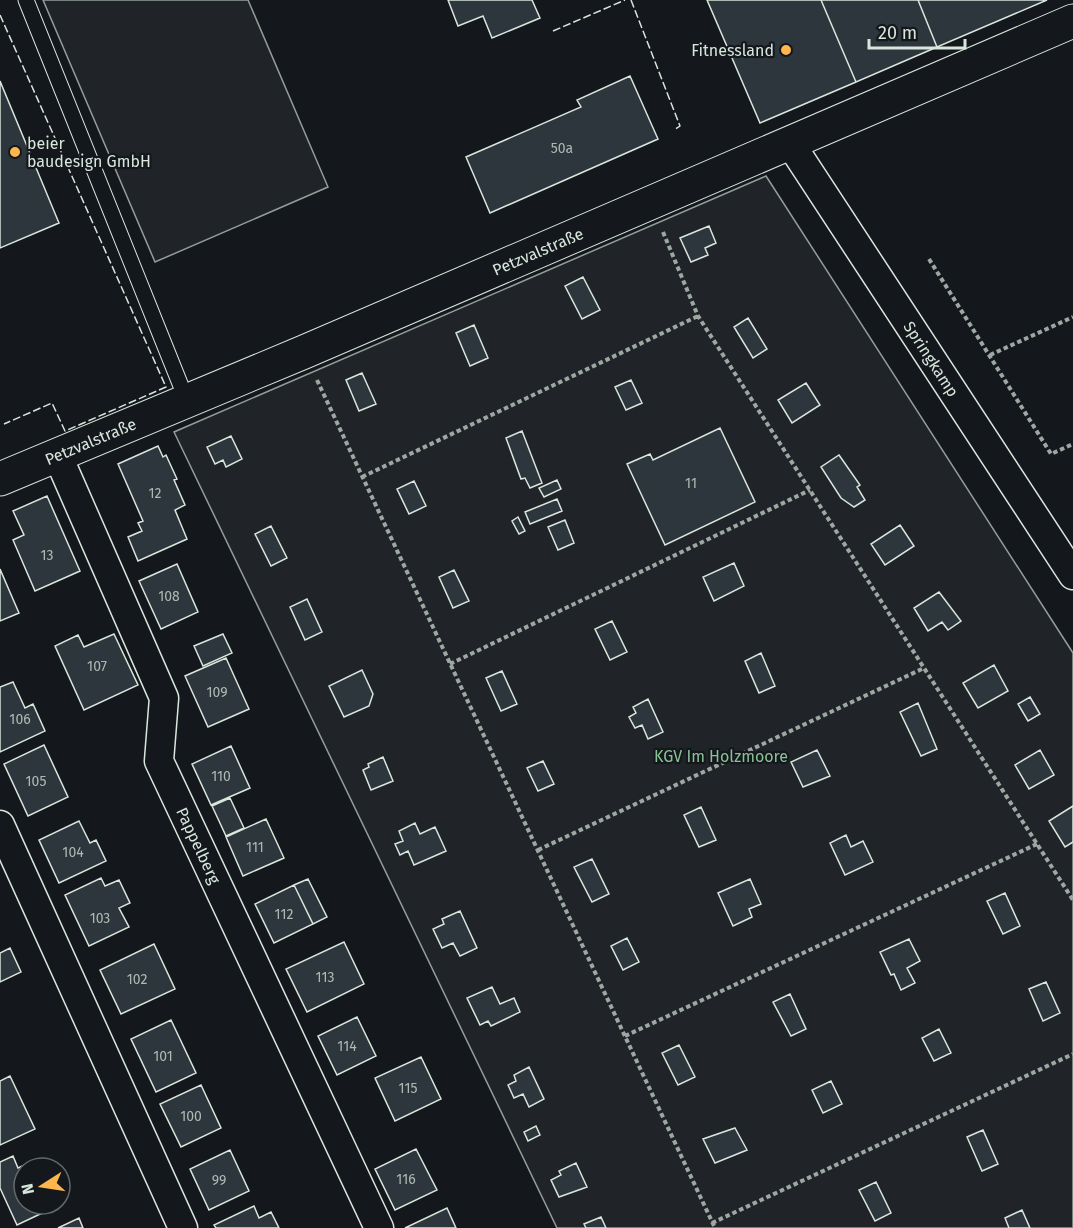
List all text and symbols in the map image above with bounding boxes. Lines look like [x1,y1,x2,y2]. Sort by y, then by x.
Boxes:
scale bar [869,12,965,50]
text: 20 m [878,22,917,44]
place label: Fitnessland [691,41,774,60]
marker: Fitnessland [779,43,793,57]
place label: beier baudesign GmbH [27,134,151,171]
house number: 50a [551,140,573,157]
marker: beier baudesign GmbH [8,145,22,159]
street label: Petzvalstraße [489,223,586,279]
street label: Springkamp [900,317,963,400]
street label: Petzvalstraße [42,414,139,469]
house number: 11 [685,475,697,492]
house number: 12 [149,485,162,502]
house number: 13 [40,547,54,564]
house number: 108 [158,588,180,605]
house number: 107 [87,658,107,675]
house number: 109 [206,684,228,701]
house number: 106 [9,711,31,728]
park label: KGV Im Holzmoore [654,747,788,766]
house number: 110 [211,768,231,785]
house number: 105 [26,773,46,790]
street label: Pappelberg [173,804,225,887]
house number: 111 [246,839,264,856]
house number: 104 [62,844,84,861]
house number: 112 [275,906,293,923]
house number: 103 [90,910,110,927]
house number: 113 [316,969,334,986]
house number: 102 [127,971,147,988]
house number: 114 [337,1038,357,1055]
house number: 101 [153,1048,173,1065]
house number: 115 [399,1080,417,1097]
house number: 100 [180,1108,202,1125]
north arrow [12,1156,72,1216]
house number: 116 [396,1171,416,1188]
house number: 99 [212,1172,226,1189]
text: N [17,1182,38,1196]

